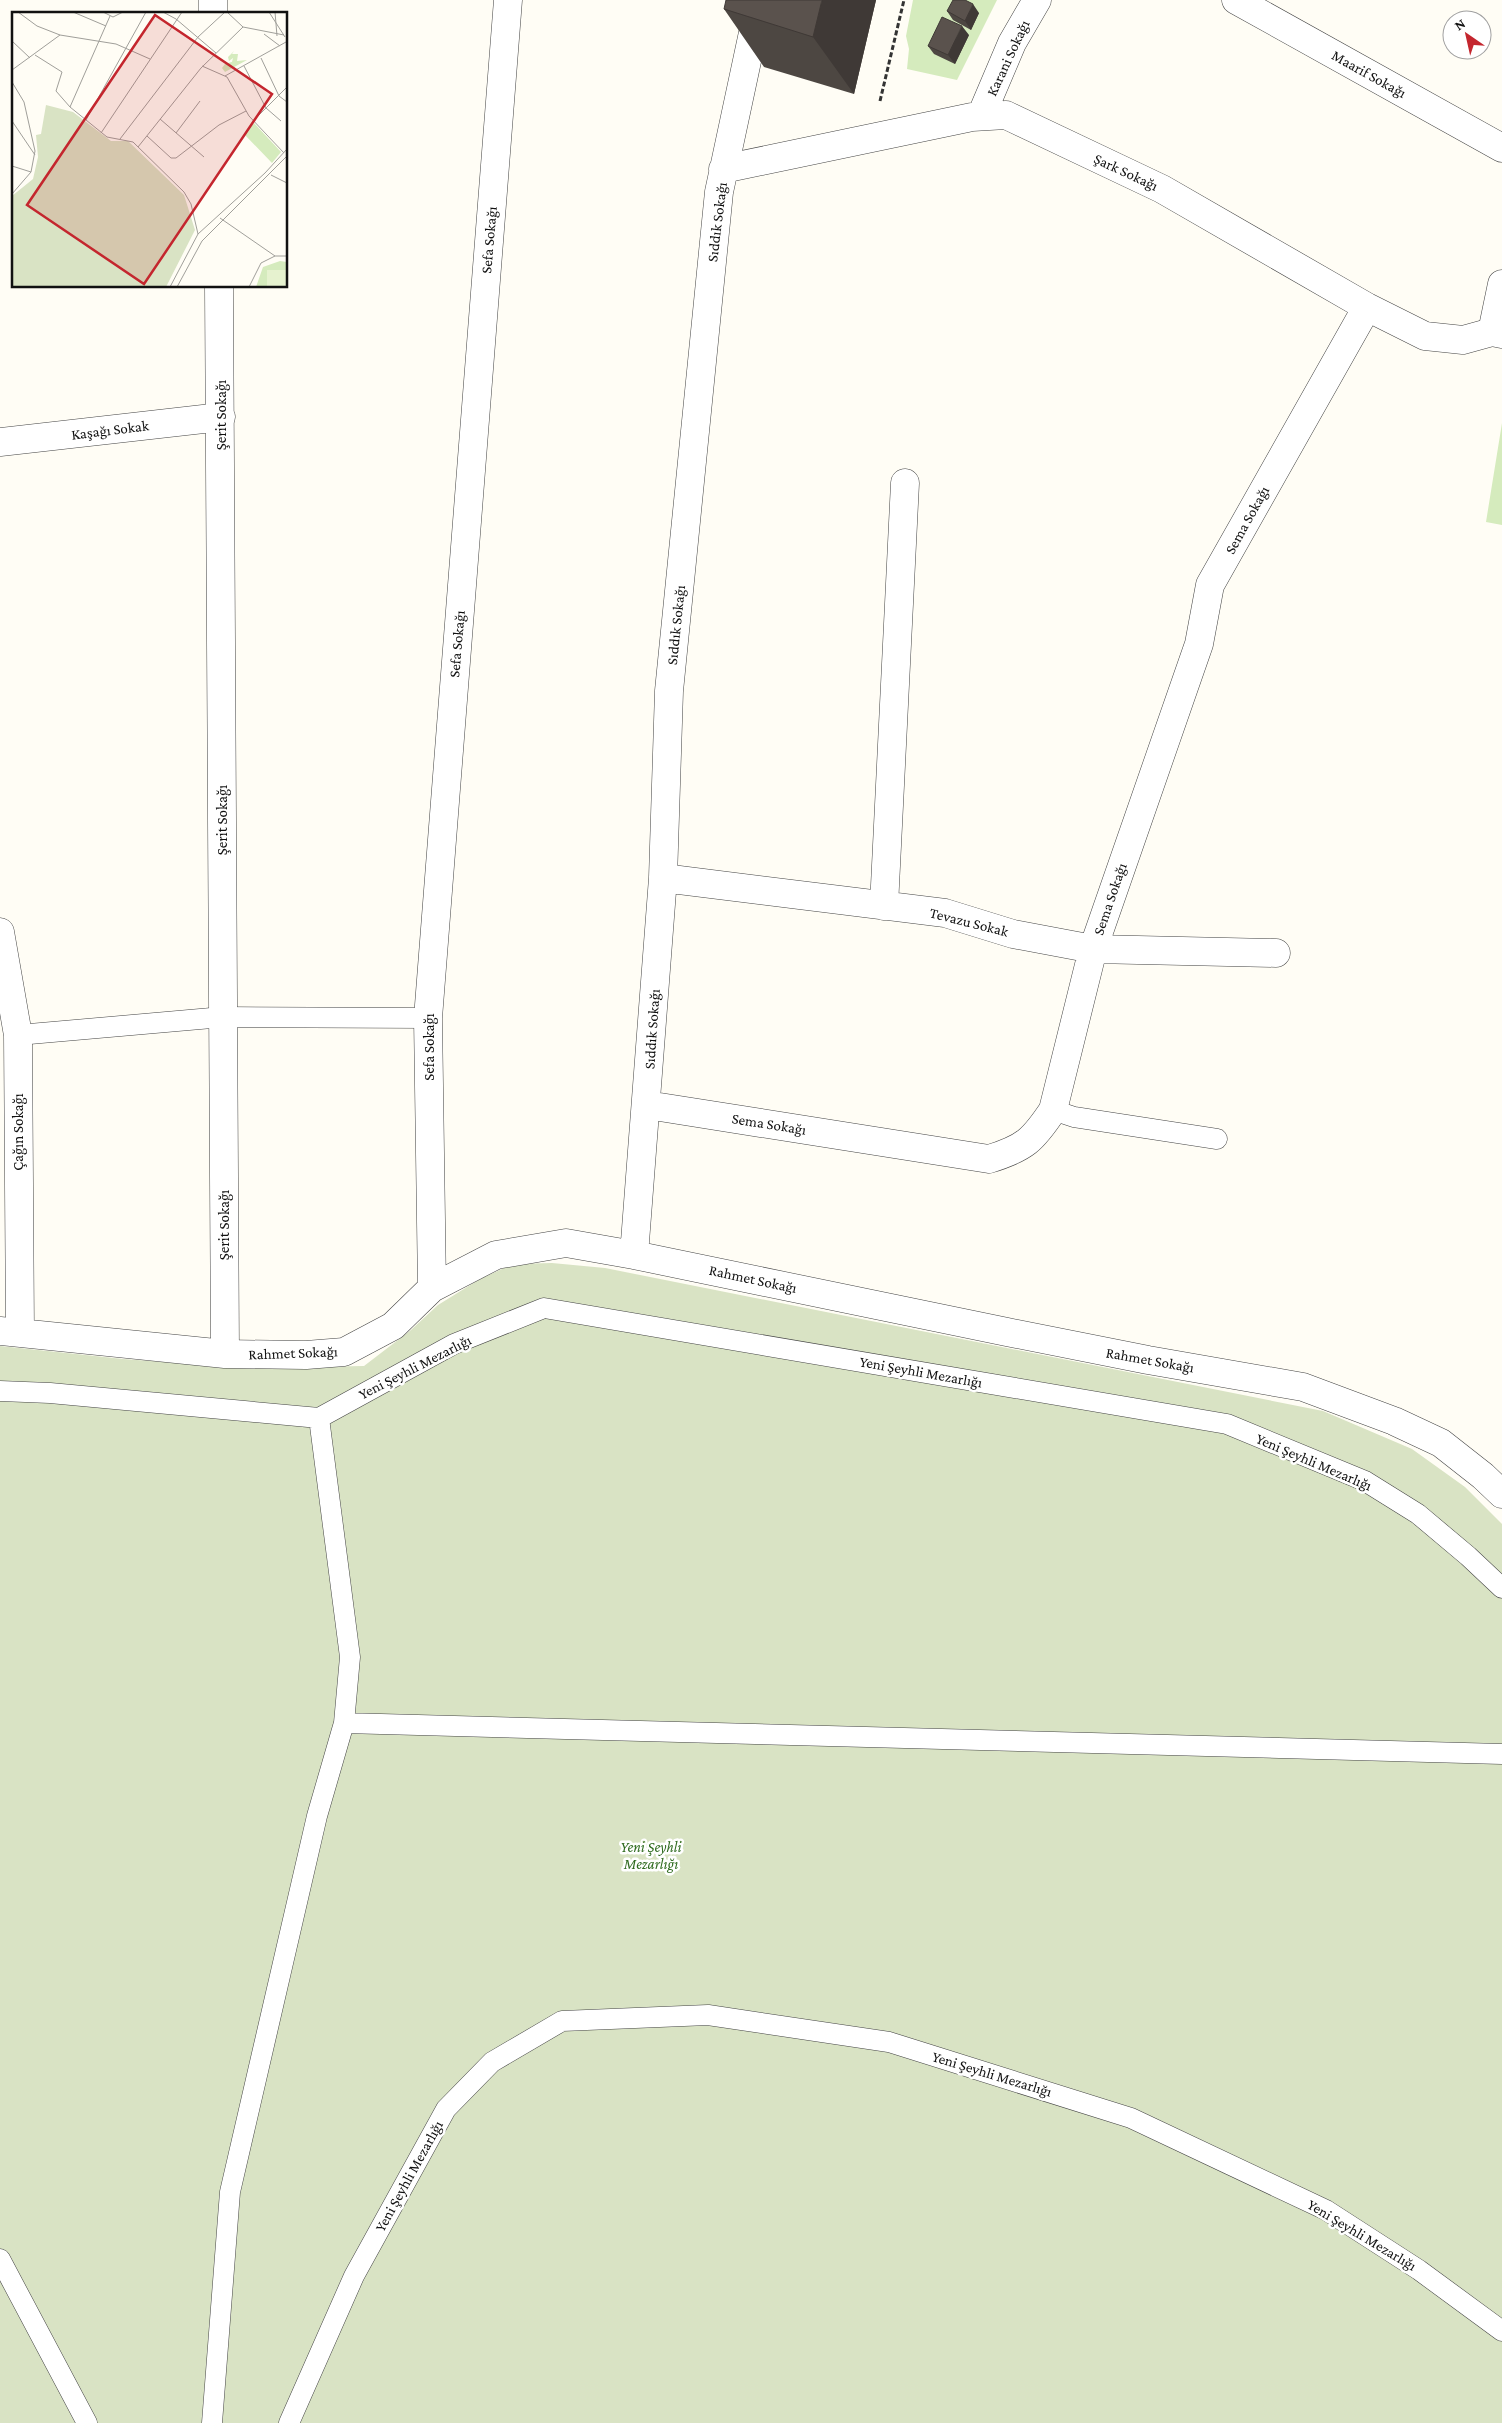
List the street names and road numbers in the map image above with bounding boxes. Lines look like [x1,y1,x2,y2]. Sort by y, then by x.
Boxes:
street label: Karani Sokağı [983,17,1033,99]
street label: Maarif Sokağı [1329,47,1409,102]
street label: Şark Sokağı [1091,150,1161,195]
street label: Sıddık Sokağı [704,181,731,263]
street label: Sefa Sokağı [478,206,501,274]
street label: Şerit Sokağı [213,380,230,450]
street label: Kaşağı Sokak [70,417,151,444]
street label: Sema Sokağı [1222,483,1273,557]
street label: Sıddık Sokağı [664,584,689,666]
street label: Sefa Sokağı [446,610,469,678]
street label: Şerit Sokağı [214,785,231,855]
street label: Sema Sokağı [1090,861,1131,937]
street label: Tevazu Sokak [928,904,1011,940]
street label: Sıddık Sokağı [641,988,664,1070]
street label: Sefa Sokağı [421,1013,438,1081]
street label: Çağın Sokağı [10,1093,27,1171]
street label: Sema Sokağı [731,1110,807,1139]
street label: Şerit Sokağı [216,1190,233,1260]
street label: Rahmet Sokağı [707,1262,798,1297]
street label: Yeni Şeyhli Mezarlığı [356,1332,474,1403]
street label: Rahmet Sokağı [248,1343,338,1364]
street label: Rahmet Sokağı [1104,1344,1195,1377]
street label: Yeni Şeyhli Mezarlığı [858,1353,984,1392]
street label: Yeni Şeyhli Mezarlığı [1253,1430,1374,1495]
street label: Yeni Şeyhli Mezarlığı [930,2048,1054,2101]
street label: Yeni Şeyhli Mezarlığı [372,2118,447,2235]
street label: Yeni Şeyhli Mezarlığı [1304,2196,1419,2275]

